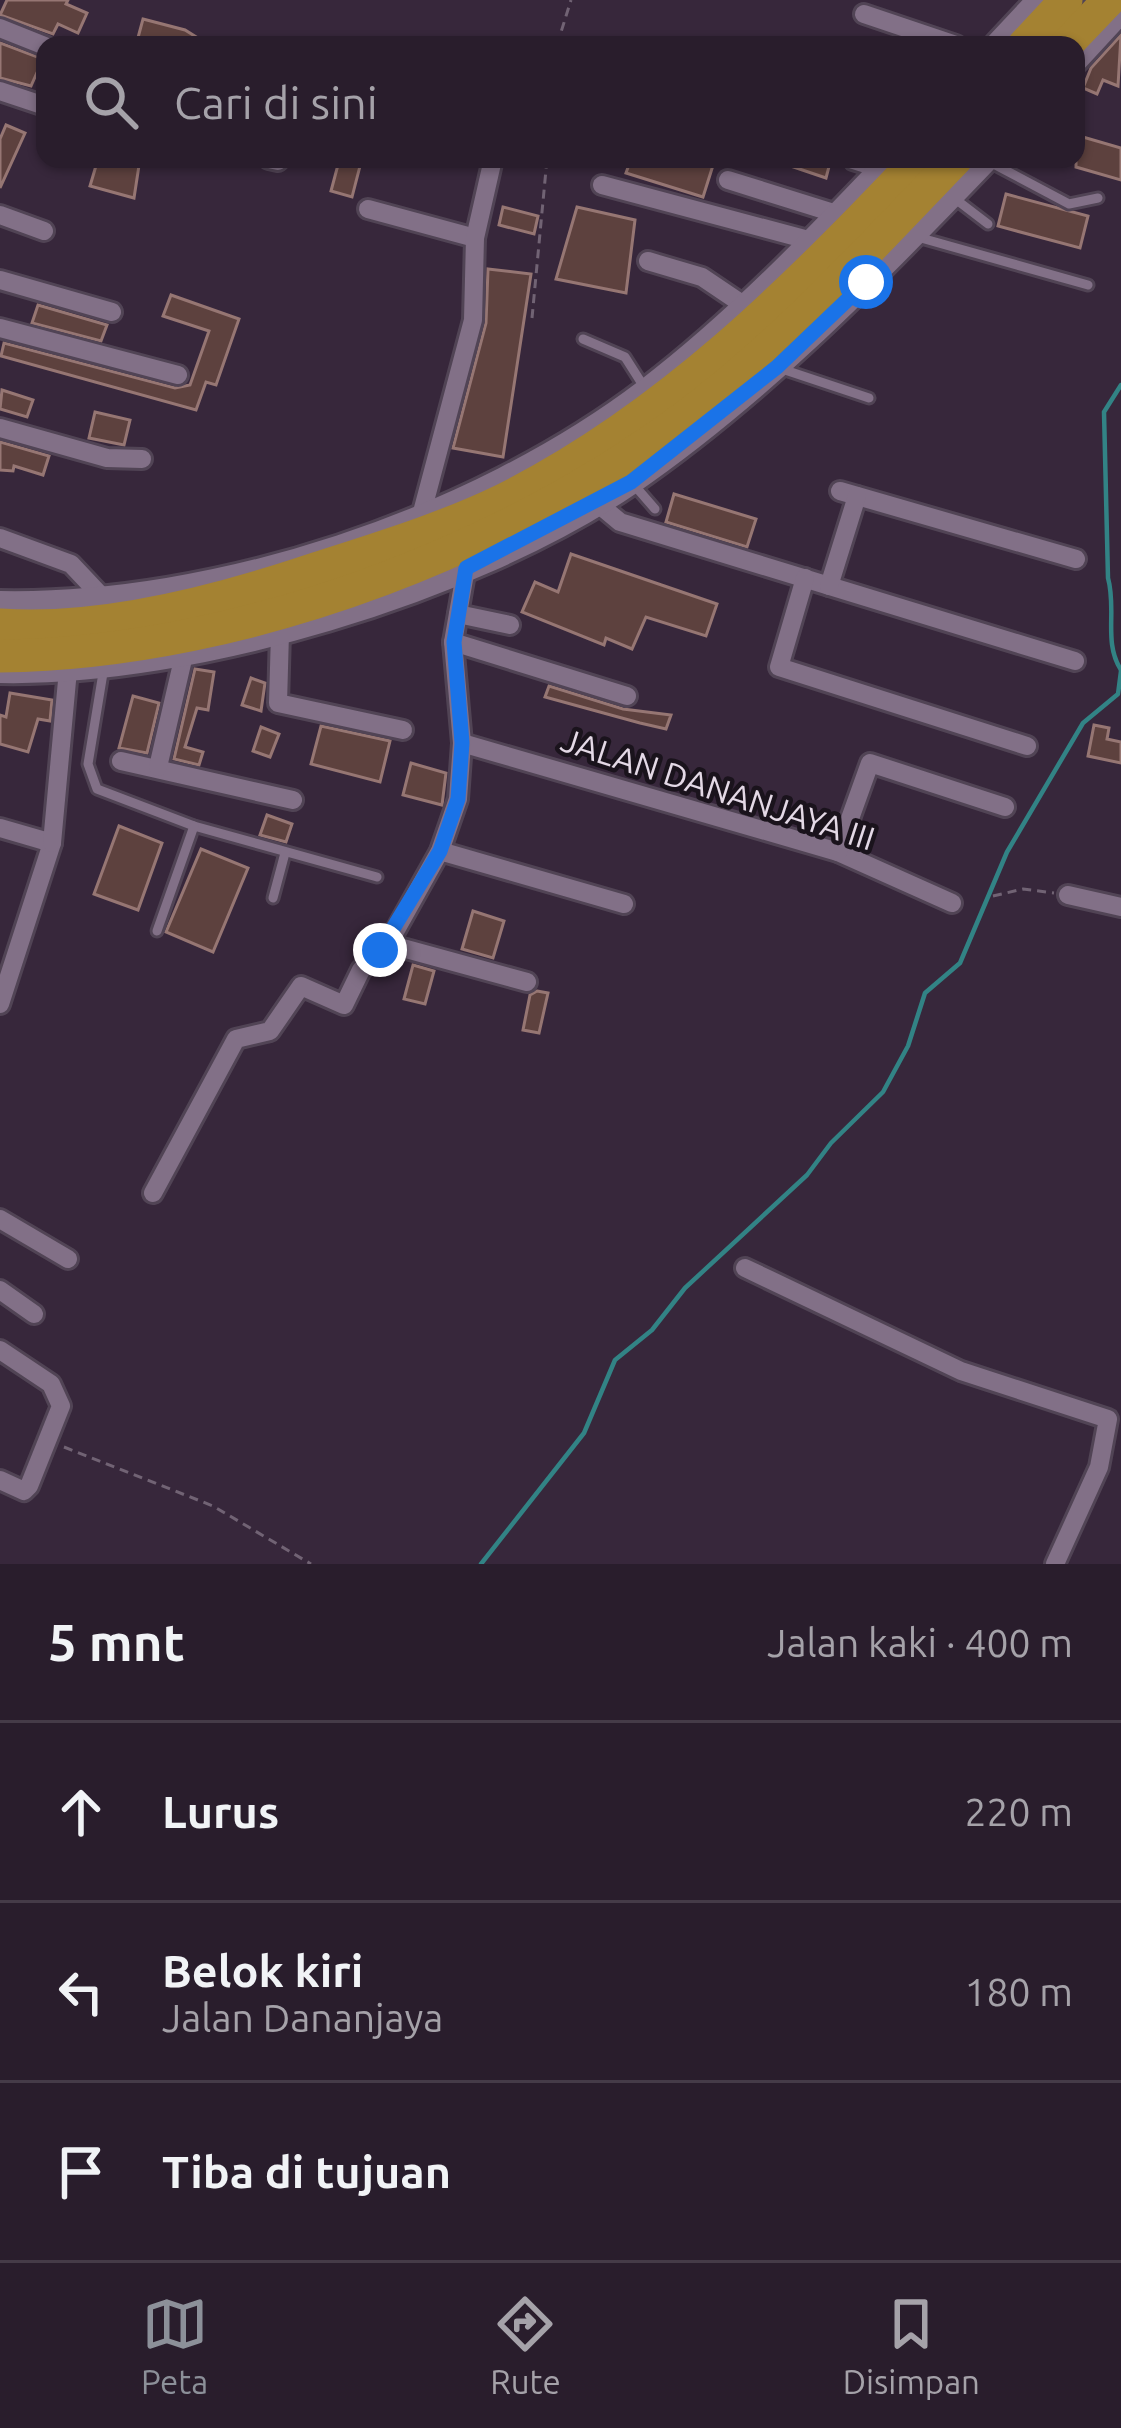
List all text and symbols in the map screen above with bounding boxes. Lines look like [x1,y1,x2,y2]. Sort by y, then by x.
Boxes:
search box [36,36,1085,168]
icon: search [78,69,144,135]
text: Cari di sini [174,77,378,128]
route start [839,255,893,309]
street label: JALAN DANANJAYA III [557,720,880,857]
route end [353,923,407,977]
text: 5 mnt [48,1613,185,1671]
text: Jalan kaki · 400 m [767,1621,1073,1664]
icon: ahead [48,1779,114,1845]
text: Lurus [162,1786,279,1837]
text: 220 m [964,1790,1073,1833]
text: Belok kiri [162,1945,363,1996]
icon: left [48,1959,114,2025]
text: 180 m [964,1970,1073,2013]
text: Jalan Dananjaya [162,1996,443,2039]
icon: arrive [48,2139,114,2205]
text: Tiba di tujuan [162,2146,451,2197]
tab: Peta [141,2291,208,2400]
tab: Rute [490,2291,561,2400]
tab: Disimpan [843,2291,980,2400]

